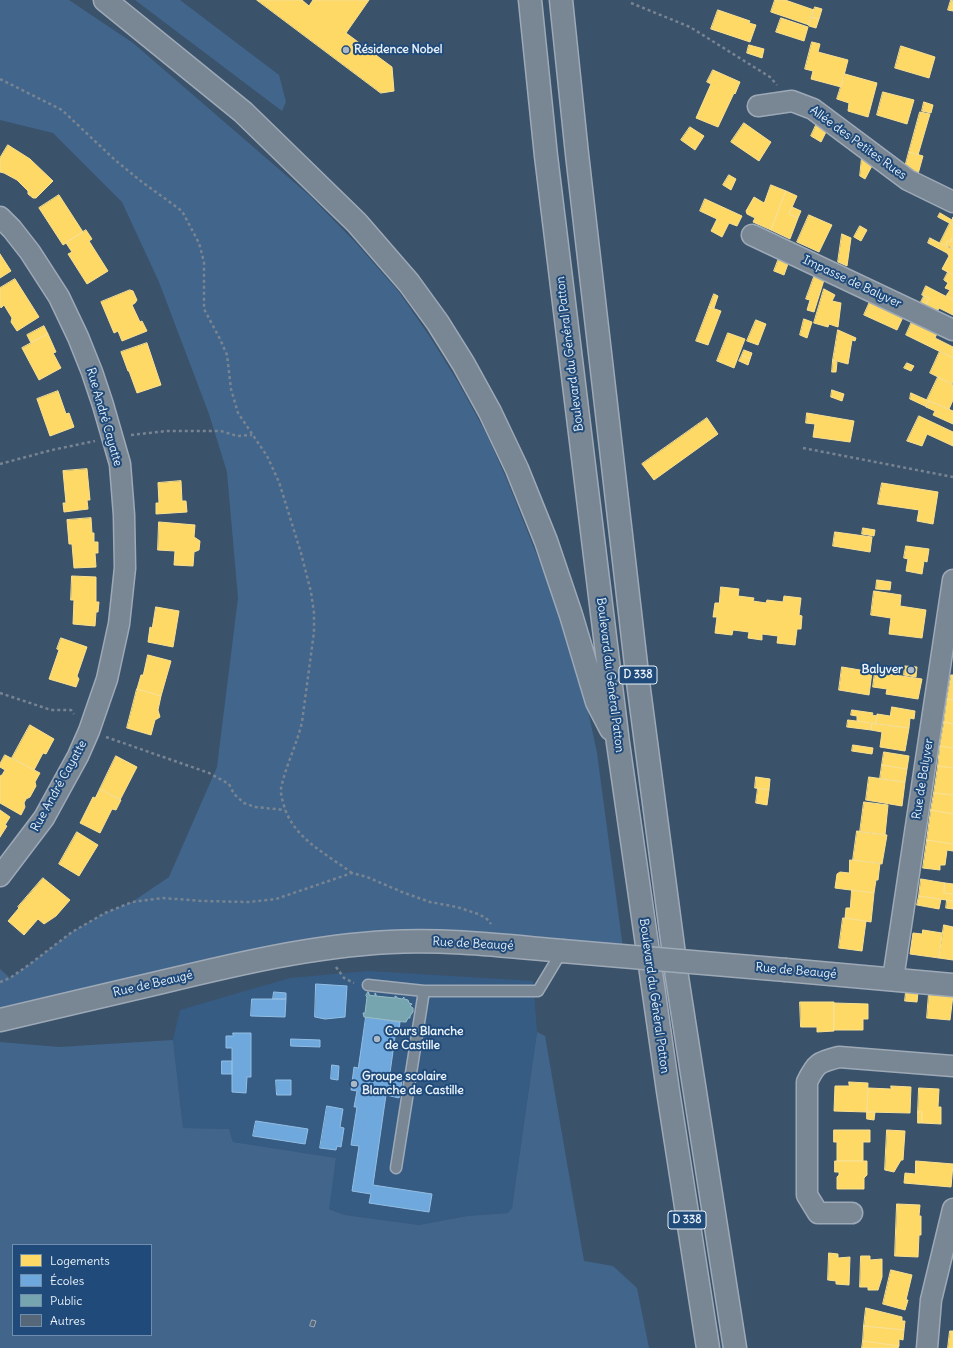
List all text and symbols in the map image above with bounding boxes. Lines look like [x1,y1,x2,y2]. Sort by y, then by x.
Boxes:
place label: Résidence Nobel [354,43,442,57]
marker: Résidence Nobel [341,45,351,55]
street label: Allée des Petites Rues [807,103,909,183]
street label: Impasse de Balyver [800,253,904,311]
street label: Boulevard du Général Patton [553,276,587,432]
street label: Rue André Cayatte [83,366,125,468]
street label: Boulevard du Général Patton [593,597,627,753]
place label: Balyver [862,663,903,677]
marker: Balyver [906,665,916,675]
road number: D 338 [619,666,657,684]
street label: Rue André Cayatte [28,738,90,834]
street label: Rue de Balyver [910,738,936,820]
street label: Boulevard du Général Patton [636,918,672,1074]
street label: Rue de Beaugé [432,935,514,953]
street label: Rue de Beaugé [755,960,837,982]
street label: Rue de Beaugé [112,968,194,1000]
place label: Cours Blanche de Castille [385,1025,464,1053]
marker: Cours Blanche de Castille [372,1034,382,1044]
place label: Groupe scolaire Blanche de Castille [362,1070,464,1098]
marker: Groupe scolaire Blanche de Castille [349,1079,359,1089]
road number: D 338 [668,1211,706,1229]
legend [12,1244,152,1336]
text: Logements [50,1253,110,1268]
text: Écoles [50,1273,84,1288]
text: Public [50,1293,82,1308]
text: Autres [50,1313,85,1328]

